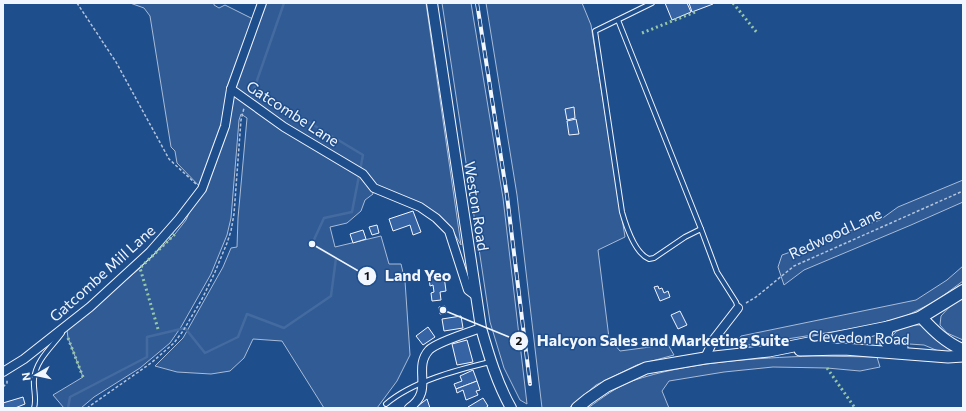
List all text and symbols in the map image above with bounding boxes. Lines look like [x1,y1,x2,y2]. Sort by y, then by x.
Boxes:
street label: Gatcombe Lane [243,76,343,150]
street label: Weston Road [461,160,493,252]
street label: Redwood Lane [786,204,884,262]
street label: Gatcombe Mill Lane [46,221,158,325]
callout: Land Yeo [357,262,459,290]
text: Land Yeo [385,265,452,284]
text: 1 [364,268,370,282]
street label: Clevedon Road [808,326,910,348]
callout: Halcyon Sales and Marketing Suite [509,327,797,355]
text: Halcyon Sales and Marketing Suite [537,330,789,349]
text: 2 [516,333,523,347]
north arrow [16,355,56,395]
text: N [19,372,33,382]

